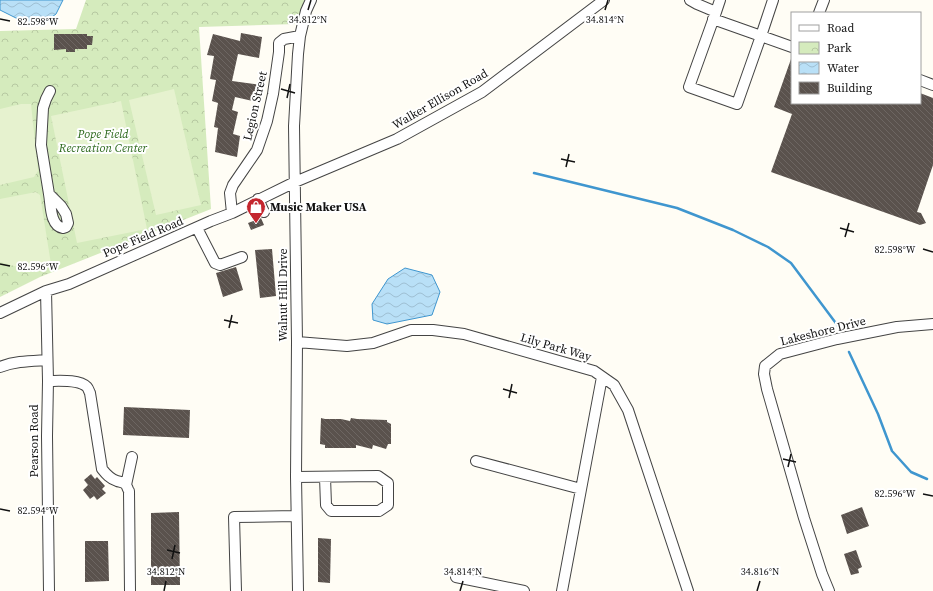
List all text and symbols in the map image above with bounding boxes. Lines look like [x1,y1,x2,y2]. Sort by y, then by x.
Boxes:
legend [791,12,921,104]
text: 34.812°N [289,13,327,26]
text: 34.814°N [586,13,624,26]
text: 82.598°W [18,15,59,28]
text: Road [827,20,854,36]
text: Park [827,40,852,56]
text: Water [827,60,859,76]
street label: Walker Ellison Road [389,65,491,133]
street label: Legion Street [239,70,271,142]
text: Building [827,80,872,96]
park label: Pope Field Recreation Center [58,126,148,156]
shop icon: Music Maker USA [245,196,267,224]
place label: Music Maker USA [270,199,367,215]
street label: Pope Field Road [100,213,186,261]
text: 82.598°W [875,243,916,256]
street label: Walnut Hill Drive [275,248,291,342]
text: 82.596°W [18,260,59,273]
street label: Lakeshore Drive [779,313,867,349]
street label: Lily Park Way [519,329,594,365]
street label: Pearson Road [26,404,42,477]
text: 82.596°W [875,487,916,500]
text: 82.594°W [18,504,59,517]
text: 34.812°N [147,565,185,578]
text: 34.814°N [444,565,482,578]
text: 34.816°N [741,565,779,578]

